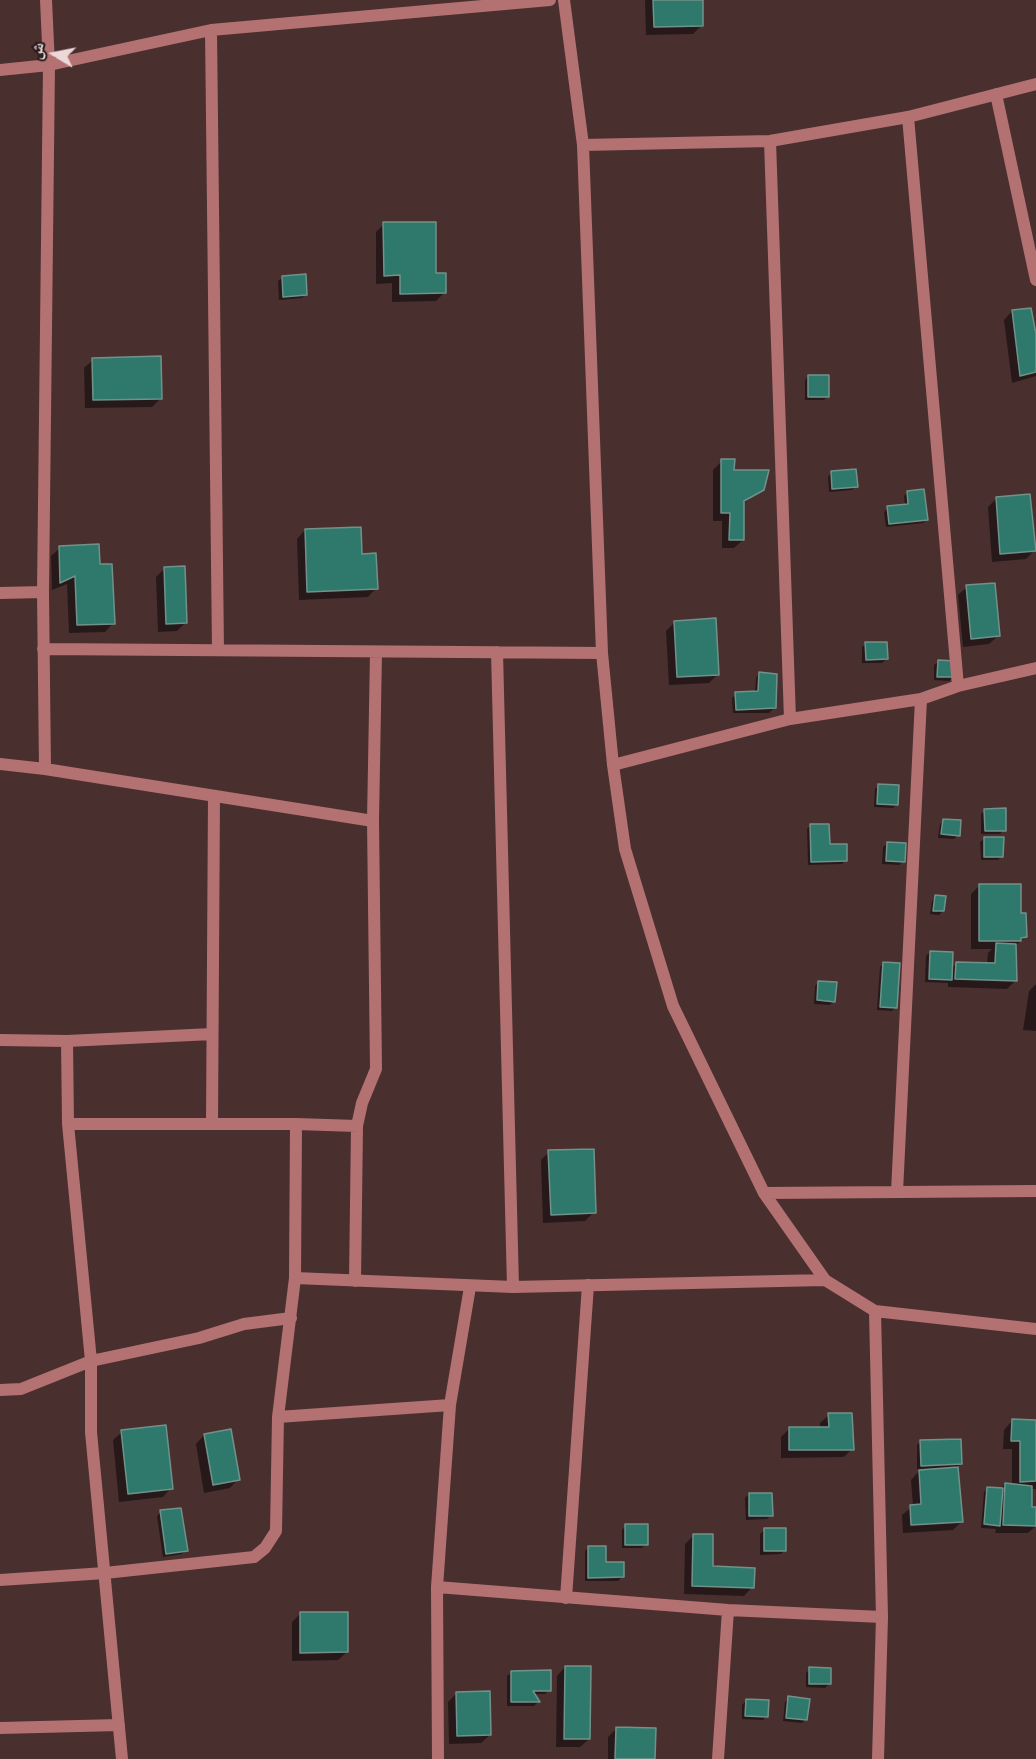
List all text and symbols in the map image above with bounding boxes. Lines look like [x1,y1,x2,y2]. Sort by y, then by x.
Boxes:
north arrow [24,24,84,84]
text: ش [24,41,49,61]

